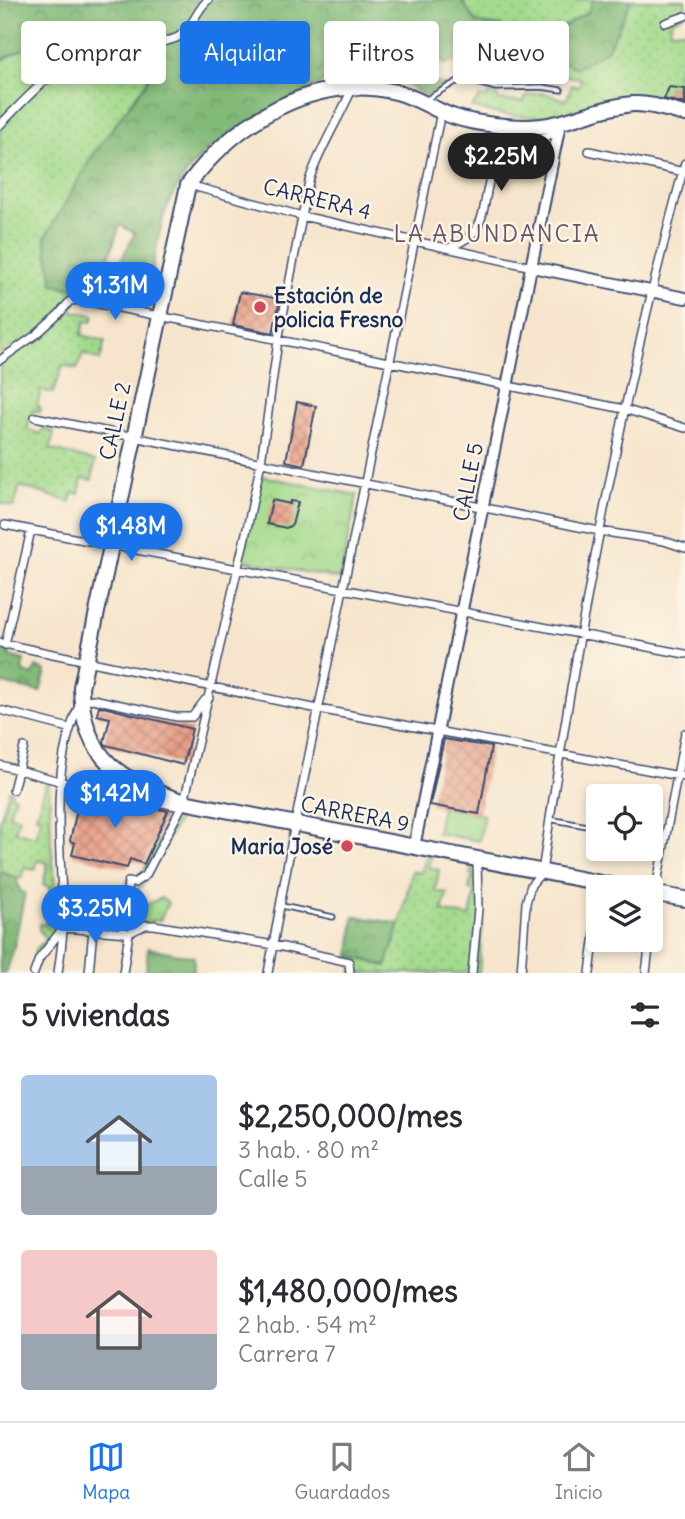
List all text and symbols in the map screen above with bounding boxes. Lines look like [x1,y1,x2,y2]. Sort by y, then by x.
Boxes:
chip: Comprar [21,21,166,84]
chip: Alquilar [180,21,310,84]
chip: Filtros [324,21,439,84]
chip: Nuevo [453,21,569,84]
pin: $2.25M [444,134,558,193]
text: $2.25M [464,141,538,170]
street label: CARRERA 4 [260,173,374,225]
district label: LA ABUNDANCIA [393,219,601,248]
pin: $1.31M [58,262,172,322]
text: $1.31M [82,270,148,299]
place label: Estación de policia Fresno [274,282,404,333]
marker: Estación de policia Fresno [252,299,268,315]
street label: CALLE 2 [94,380,136,462]
street label: CALLE 5 [447,440,489,524]
pin: $1.48M [74,504,188,563]
text: $1.48M [95,511,167,540]
pin: $1.42M [58,770,172,830]
text: $1.42M [80,778,150,807]
map controls [586,784,663,952]
button: locate [586,784,663,861]
street label: CARRERA 9 [298,790,412,838]
place label: Maria José [231,833,333,860]
marker: Maria José [339,838,355,854]
button: layers [586,875,663,952]
pin: $3.25M [38,886,152,945]
text: $3.25M [57,893,133,922]
text: 5 viviendas [21,996,170,1034]
icon: filters [626,996,664,1034]
text: $2,250,000/mes [238,1097,463,1135]
icon: home [77,1103,161,1187]
text: 3 hab. · 80 m² [238,1135,379,1164]
text: Calle 5 [238,1164,307,1193]
text: $1,480,000/mes [238,1272,458,1310]
icon: home [77,1278,161,1362]
text: 2 hab. · 54 m² [238,1310,377,1339]
text: Carrera 7 [238,1339,336,1368]
tab: Mapa [82,1438,130,1504]
tab: Guardados [295,1438,390,1504]
tab: Inicio [555,1438,603,1504]

